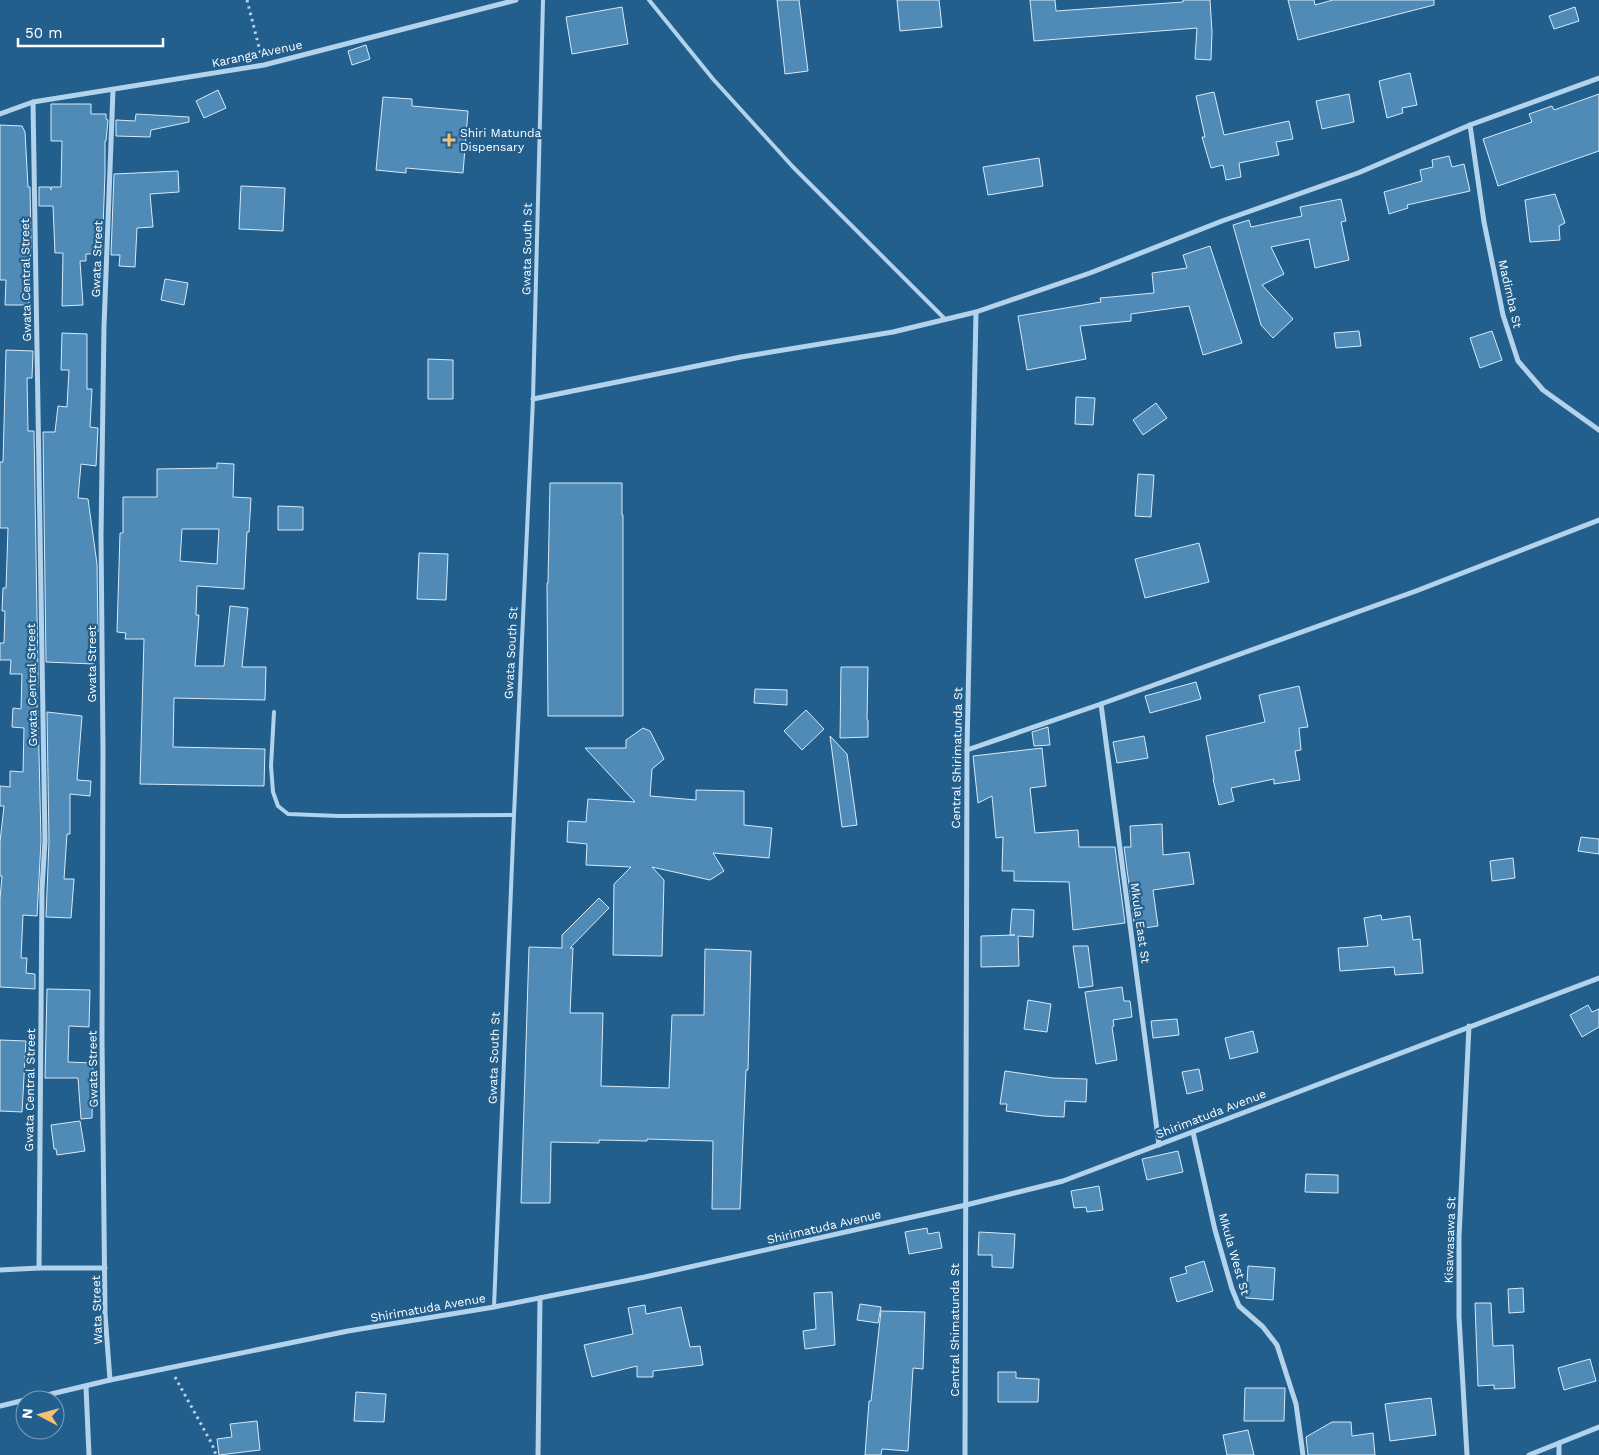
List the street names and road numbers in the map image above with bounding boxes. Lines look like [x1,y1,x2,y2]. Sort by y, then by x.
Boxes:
street label: Karanga Avenue [210,38,304,70]
street label: Gwata South St [519,203,535,295]
street label: Gwata Central Street [18,218,34,342]
street label: Gwata Street [89,220,105,298]
street label: Madimba St [1495,258,1525,330]
street label: Gwata South St [502,607,520,699]
street label: Gwata Central Street [24,623,40,747]
street label: Gwata Street [85,626,99,702]
street label: Central Shirimatunda St [949,687,965,829]
street label: Mkula East St [1127,882,1153,964]
street label: Gwata South St [485,1012,503,1104]
street label: Gwata Central Street [22,1028,38,1152]
street label: Gwata Street [85,1030,101,1108]
street label: Shirimatuda Avenue [1154,1086,1268,1141]
street label: Kisawasawa St [1441,1196,1459,1284]
street label: Shirimatuda Avenue [765,1207,883,1247]
street label: Mkula West St [1216,1211,1252,1297]
street label: Central Shimatunda St [948,1263,962,1397]
street label: Wata Street [89,1275,105,1345]
street label: Shirimatuda Avenue [369,1291,487,1325]

